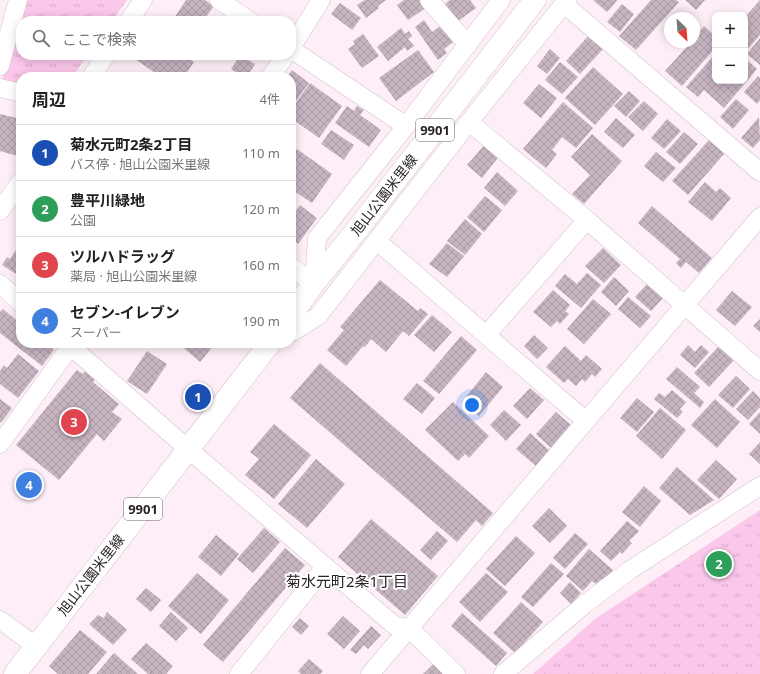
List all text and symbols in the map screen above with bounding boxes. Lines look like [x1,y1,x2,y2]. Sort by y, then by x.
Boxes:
north arrow [664,12,700,48]
map controls [712,12,748,84]
button: + [712,12,748,48]
search box [16,16,296,60]
icon: search [30,27,52,49]
text: ここで検索 [62,29,137,49]
button: − [712,48,748,84]
text: 周辺 [32,88,66,111]
text: 4件 [260,90,280,108]
road number: 9901 [416,119,454,141]
text: 菊水元町2条2丁目 [70,134,192,154]
text: 1 [41,144,49,162]
text: 110 m [242,144,280,162]
street label: 旭山公園米里線 [346,150,421,239]
text: バス停 · 旭山公園米里線 [70,155,210,173]
text: 豊平川緑地 [70,190,145,210]
text: 2 [41,200,49,218]
text: 120 m [242,200,280,218]
text: 公園 [70,211,96,229]
text: ツルハドラッグ [70,246,175,266]
text: 3 [41,256,49,274]
text: 160 m [242,256,280,274]
text: 薬局 · 旭山公園米里線 [70,267,197,285]
text: セブン-イレブン [70,302,180,322]
text: 4 [41,312,49,330]
text: 190 m [242,312,280,330]
text: スーパー [70,323,122,341]
pin: 1 [185,382,211,412]
your location [462,395,482,415]
pin: 3 [61,407,87,437]
pin: 4 [16,470,42,500]
road number: 9901 [124,498,162,520]
street label: 旭山公園米里線 [53,530,128,619]
pin: 2 [706,549,732,579]
district label: 菊水元町2条1丁目 [286,571,408,591]

